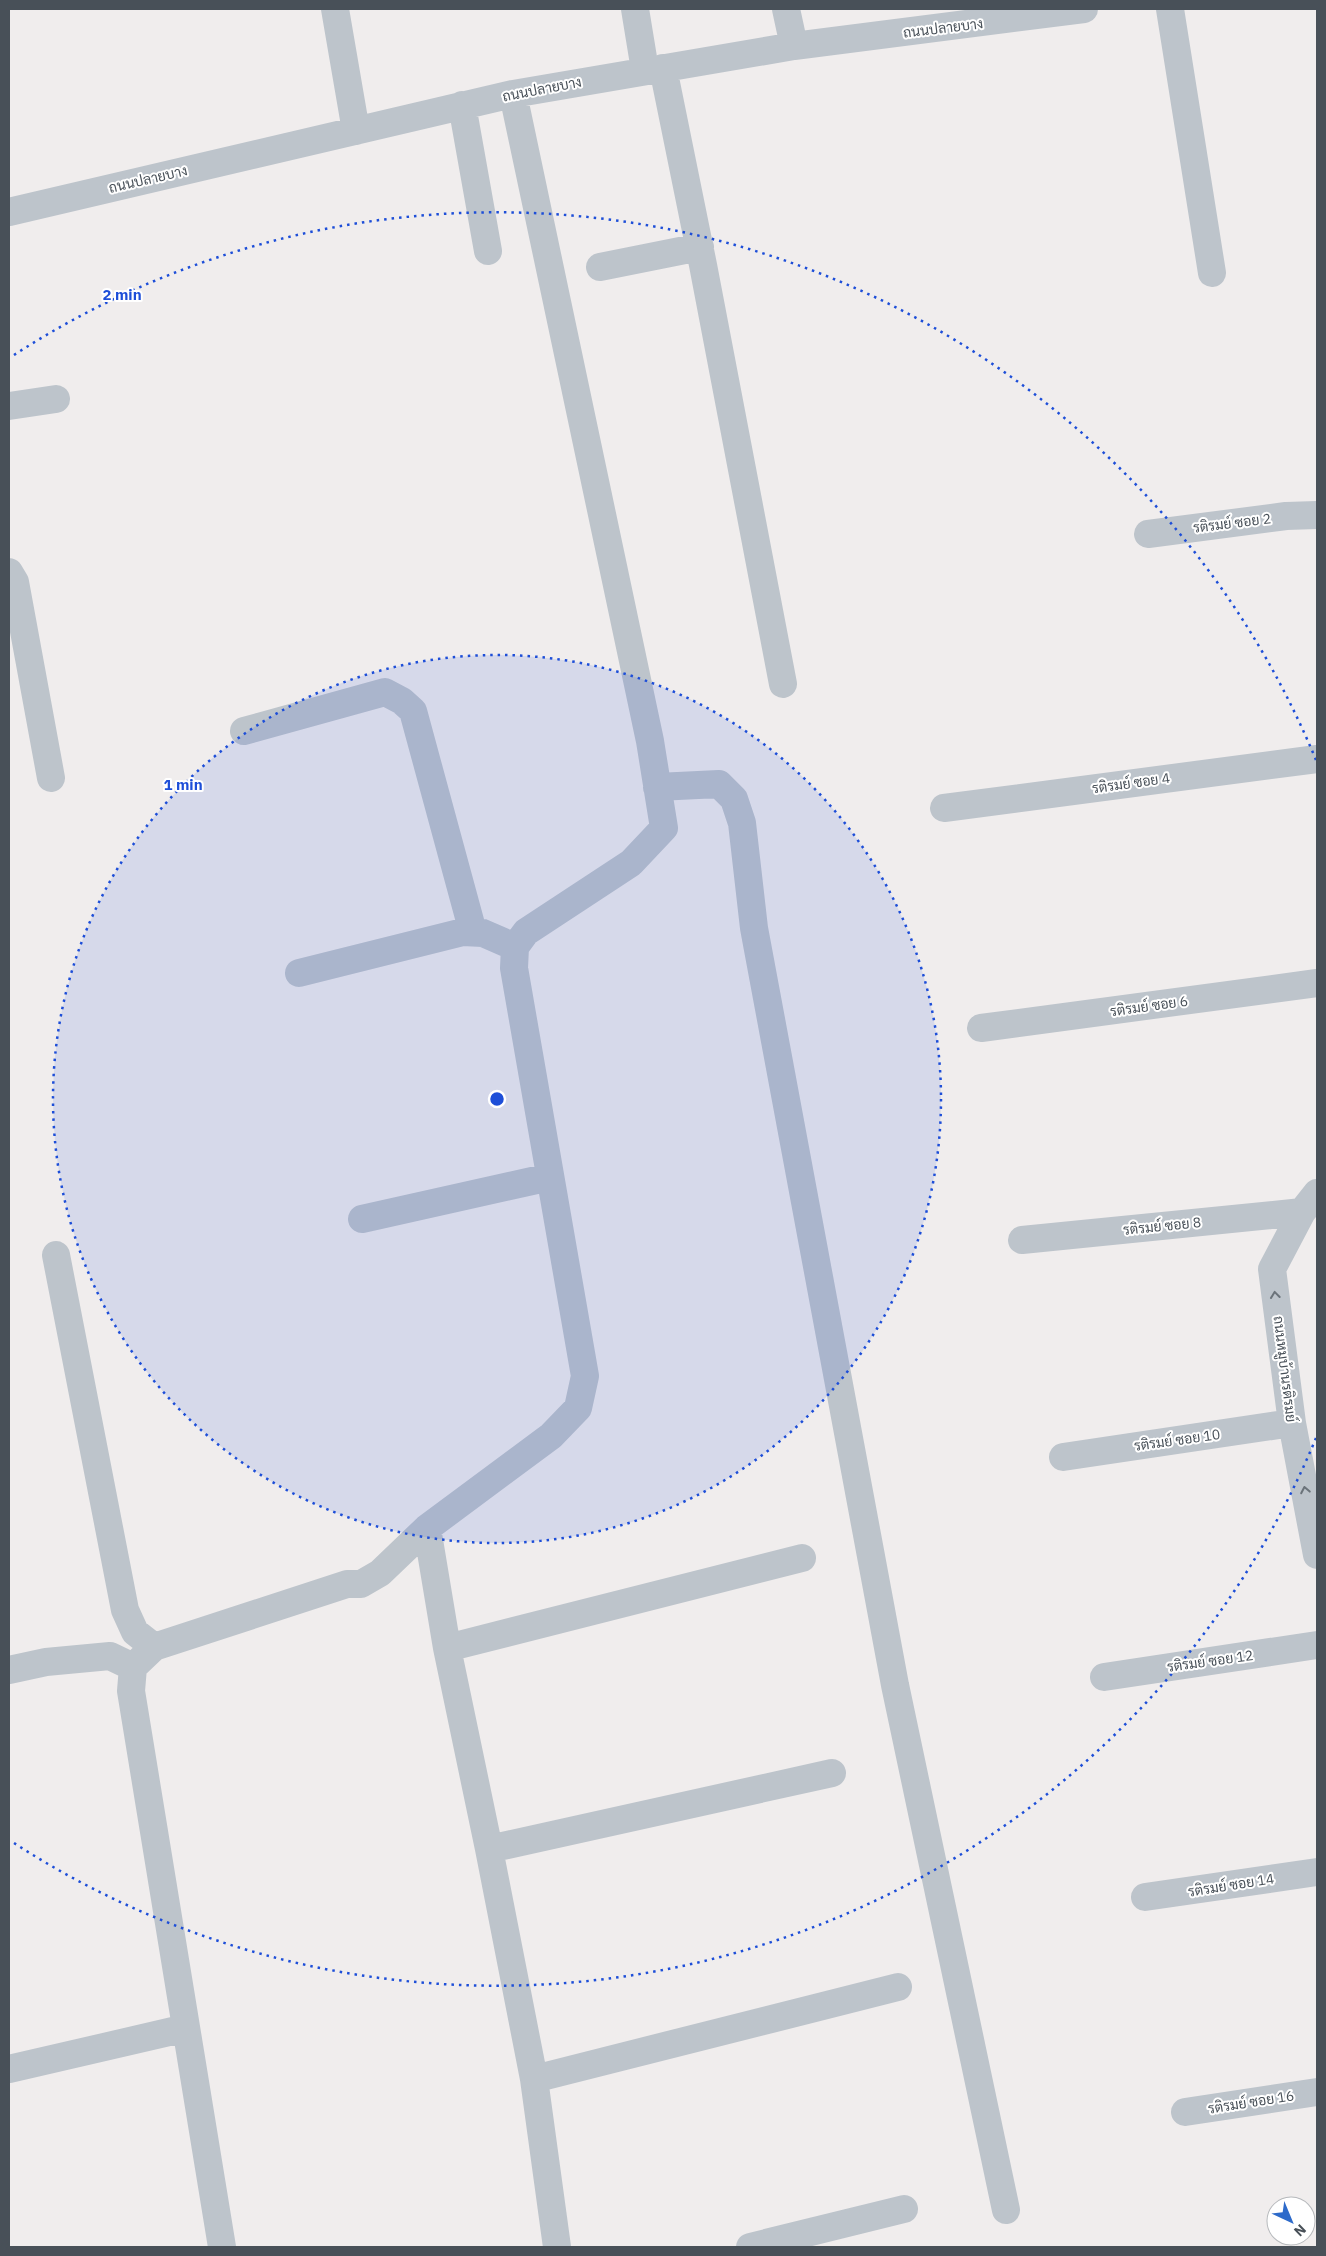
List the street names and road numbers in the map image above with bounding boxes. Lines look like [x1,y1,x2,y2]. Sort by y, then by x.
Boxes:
street label: ถนนปลายบาง [902,14,984,42]
street label: ถนนปลายบาง [501,73,583,105]
street label: ถนนปลายบาง [107,161,189,197]
street label: รติรมย์ ซอย 2 [1192,509,1272,537]
street label: รติรมย์ ซอย 4 [1091,769,1171,797]
street label: รติรมย์ ซอย 6 [1109,992,1189,1020]
street label: รติรมย์ ซอย 8 [1122,1213,1202,1239]
street label: ถนนหมูบ้านรติรมย์ [1269,1315,1300,1423]
street label: รติรมย์ ซอย 10 [1133,1425,1221,1455]
street label: รติรมย์ ซอย 12 [1166,1646,1254,1676]
street label: รติรมย์ ซอย 14 [1187,1869,1275,1901]
street label: รติรมย์ ซอย 16 [1207,2086,1295,2118]

